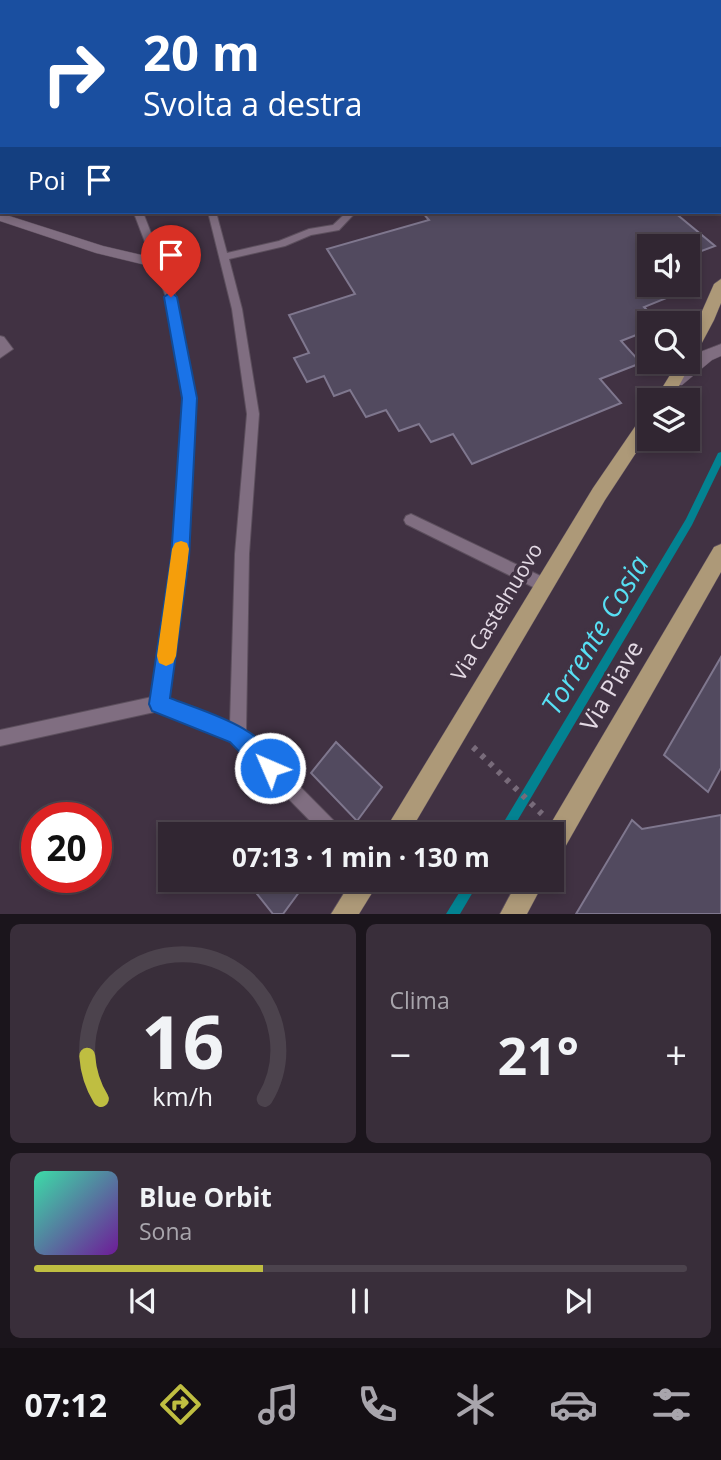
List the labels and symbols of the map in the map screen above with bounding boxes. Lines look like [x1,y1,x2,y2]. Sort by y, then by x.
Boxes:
pin [141,225,201,297]
street label: Via Castelnuovo [444,537,548,686]
water label: Torrente Cosia [532,548,657,721]
street label: Via Piave [572,634,650,736]
position arrow [233,731,307,805]
speed limit sign: 20 [21,802,112,893]

